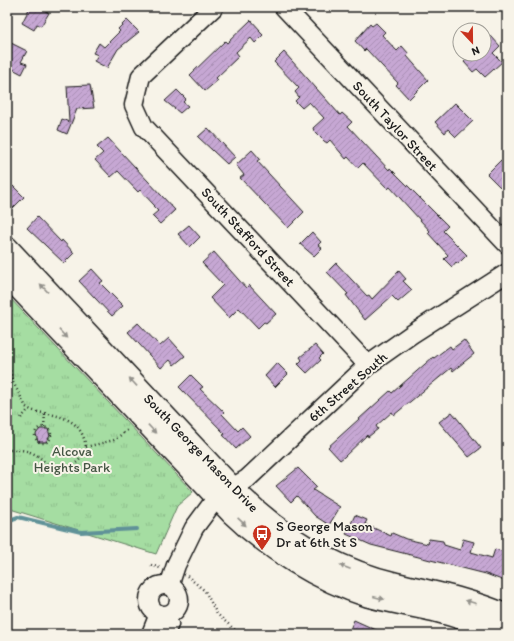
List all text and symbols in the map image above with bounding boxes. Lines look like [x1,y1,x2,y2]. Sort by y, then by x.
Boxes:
north arrow [452,22,492,62]
text: N [470,43,481,58]
street label: South Taylor Street [349,77,441,175]
street label: South Stafford Street [198,184,298,290]
one-way arrow [40,282,49,293]
one-way arrow [58,329,67,339]
street label: 6th Street South [305,348,391,426]
one-way arrow [129,377,138,388]
street label: South George Mason Drive [140,390,262,516]
one-way arrow [147,424,157,434]
park label: Alcova Heights Park [34,443,111,476]
one-way arrow [237,518,247,527]
place label: S George Mason Dr at 6th St S [276,518,373,551]
bus stop icon: S George Mason Dr at 6th St S [251,523,273,551]
one-way arrow [339,564,351,570]
one-way arrow [373,595,385,601]
one-way arrow [464,599,476,605]

